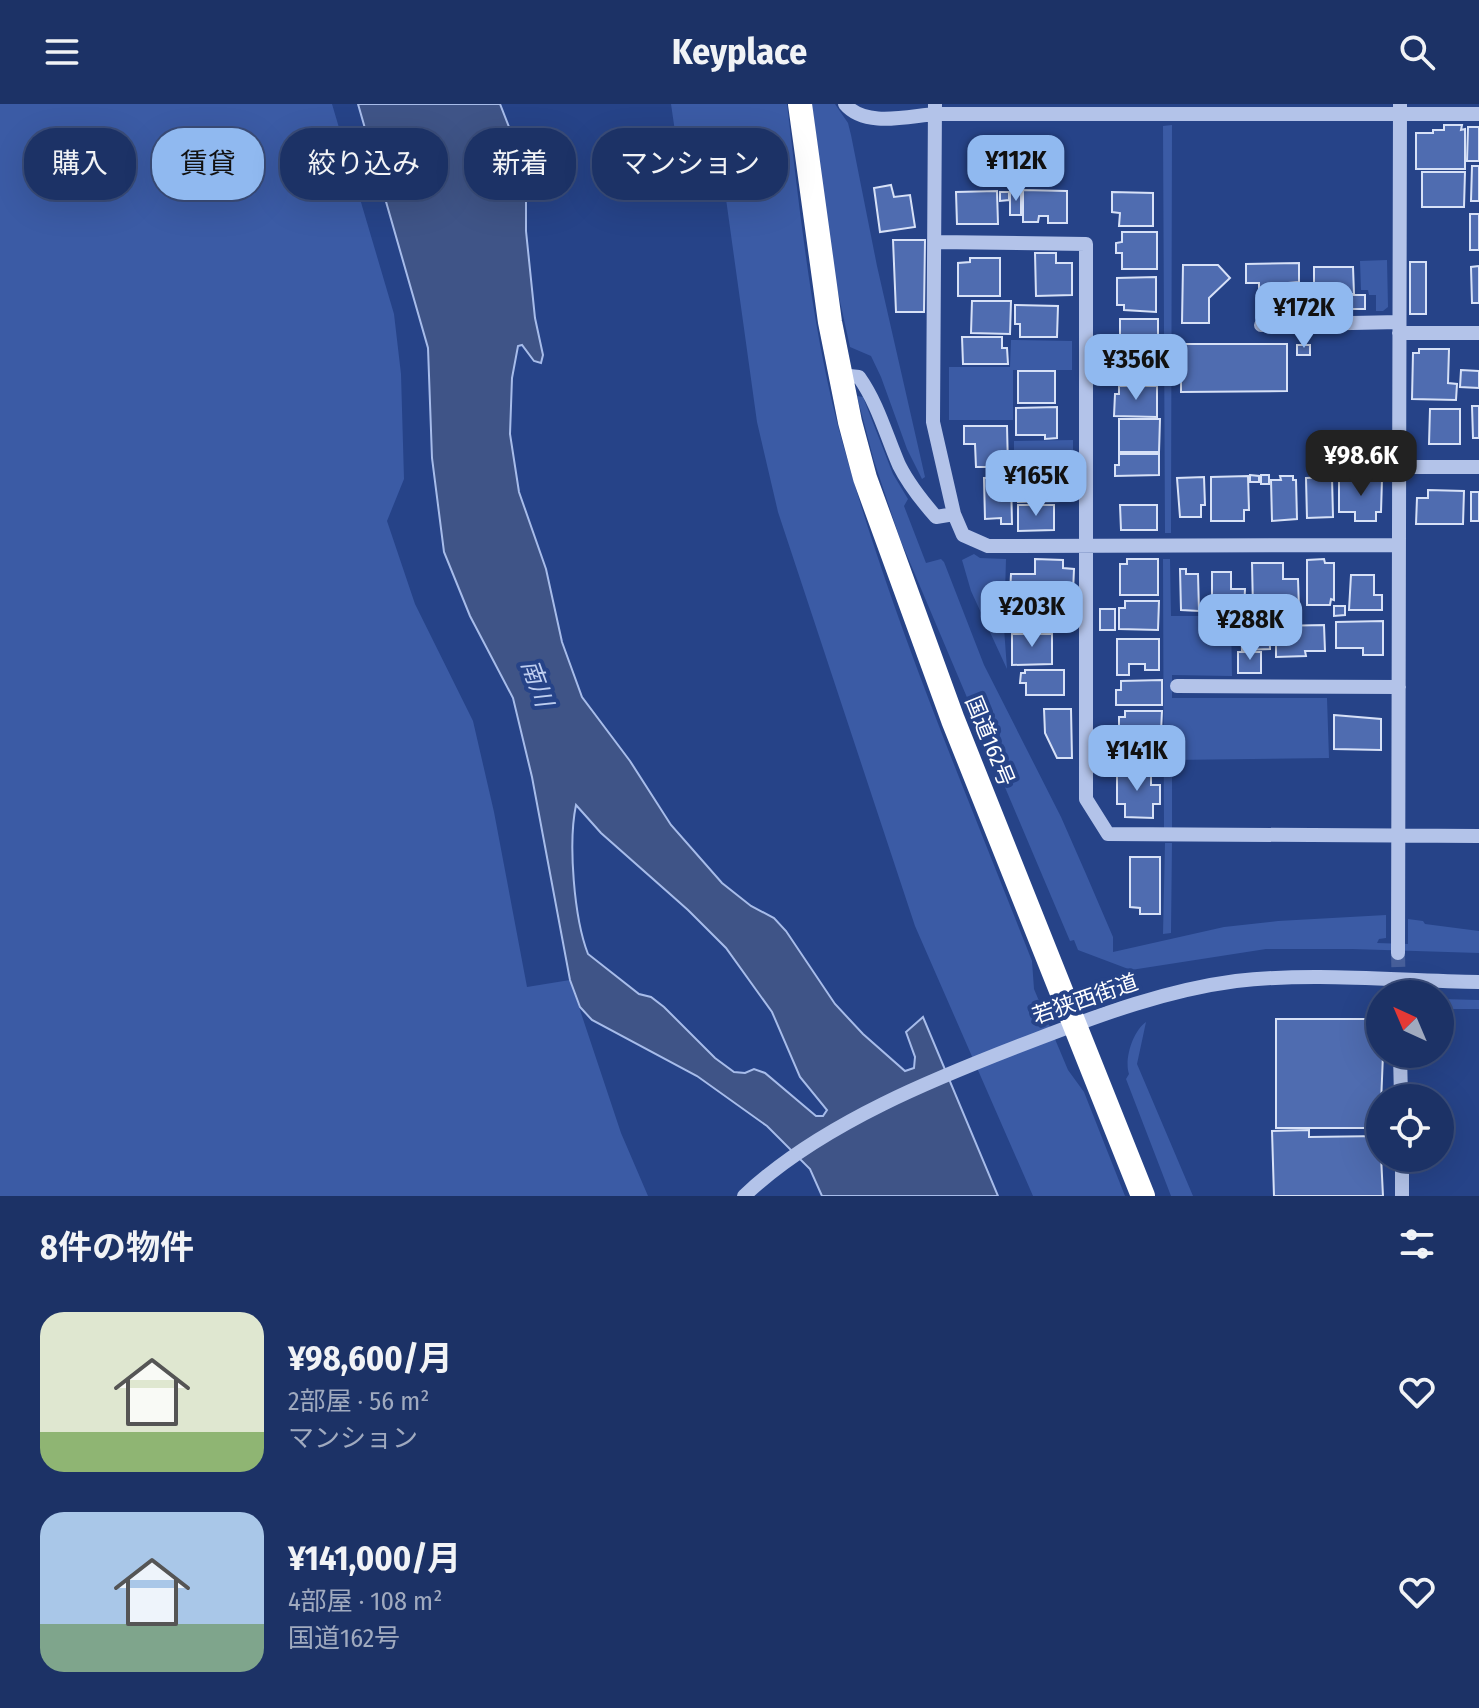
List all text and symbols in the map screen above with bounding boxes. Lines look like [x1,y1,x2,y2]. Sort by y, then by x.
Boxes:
icon: menu [40,30,84,74]
text: Keyplace [672,30,807,74]
icon: search [1395,30,1439,74]
chip: 購入 [24,128,136,200]
chip: 賃貸 [152,128,264,200]
chip: 絞り込み [280,128,448,200]
chip: 新着 [464,128,576,200]
chip: マンション [592,128,788,200]
pin: ¥112K [960,135,1072,203]
text: ¥112K [985,145,1047,176]
pin: ¥172K [1248,282,1360,350]
text: ¥172K [1273,292,1335,323]
pin: ¥356K [1080,334,1192,402]
text: ¥356K [1103,344,1169,375]
pin: ¥98.6K [1296,430,1426,498]
text: ¥98.6K [1324,440,1398,471]
pin: ¥165K [980,450,1092,518]
text: ¥165K [1003,460,1069,491]
pin: ¥203K [976,581,1088,649]
text: ¥203K [999,591,1065,622]
pin: ¥288K [1194,594,1306,662]
text: ¥288K [1216,604,1284,635]
water label: 南川 [516,656,559,713]
street label: 国道162号 [960,692,1020,790]
pin: ¥141K [1081,725,1193,793]
text: ¥141K [1106,735,1168,766]
street label: 若狭西街道 [1029,968,1141,1030]
north arrow [1366,980,1454,1068]
map controls [1366,980,1454,1172]
button: locate [1366,1084,1454,1172]
icon: filters [1395,1222,1439,1266]
text: 8件の物件 [40,1227,194,1268]
text: ¥98,600/月 [288,1338,453,1379]
icon: home [104,1344,200,1440]
icon: heart [1395,1370,1439,1414]
text: 2部屋 · 56 m² [288,1386,429,1417]
text: マンション [288,1423,418,1454]
text: ¥141,000/月 [288,1538,461,1579]
icon: home [104,1544,200,1640]
icon: heart [1395,1570,1439,1614]
text: 4部屋 · 108 m² [288,1586,442,1617]
text: 国道162号 [288,1623,400,1654]

